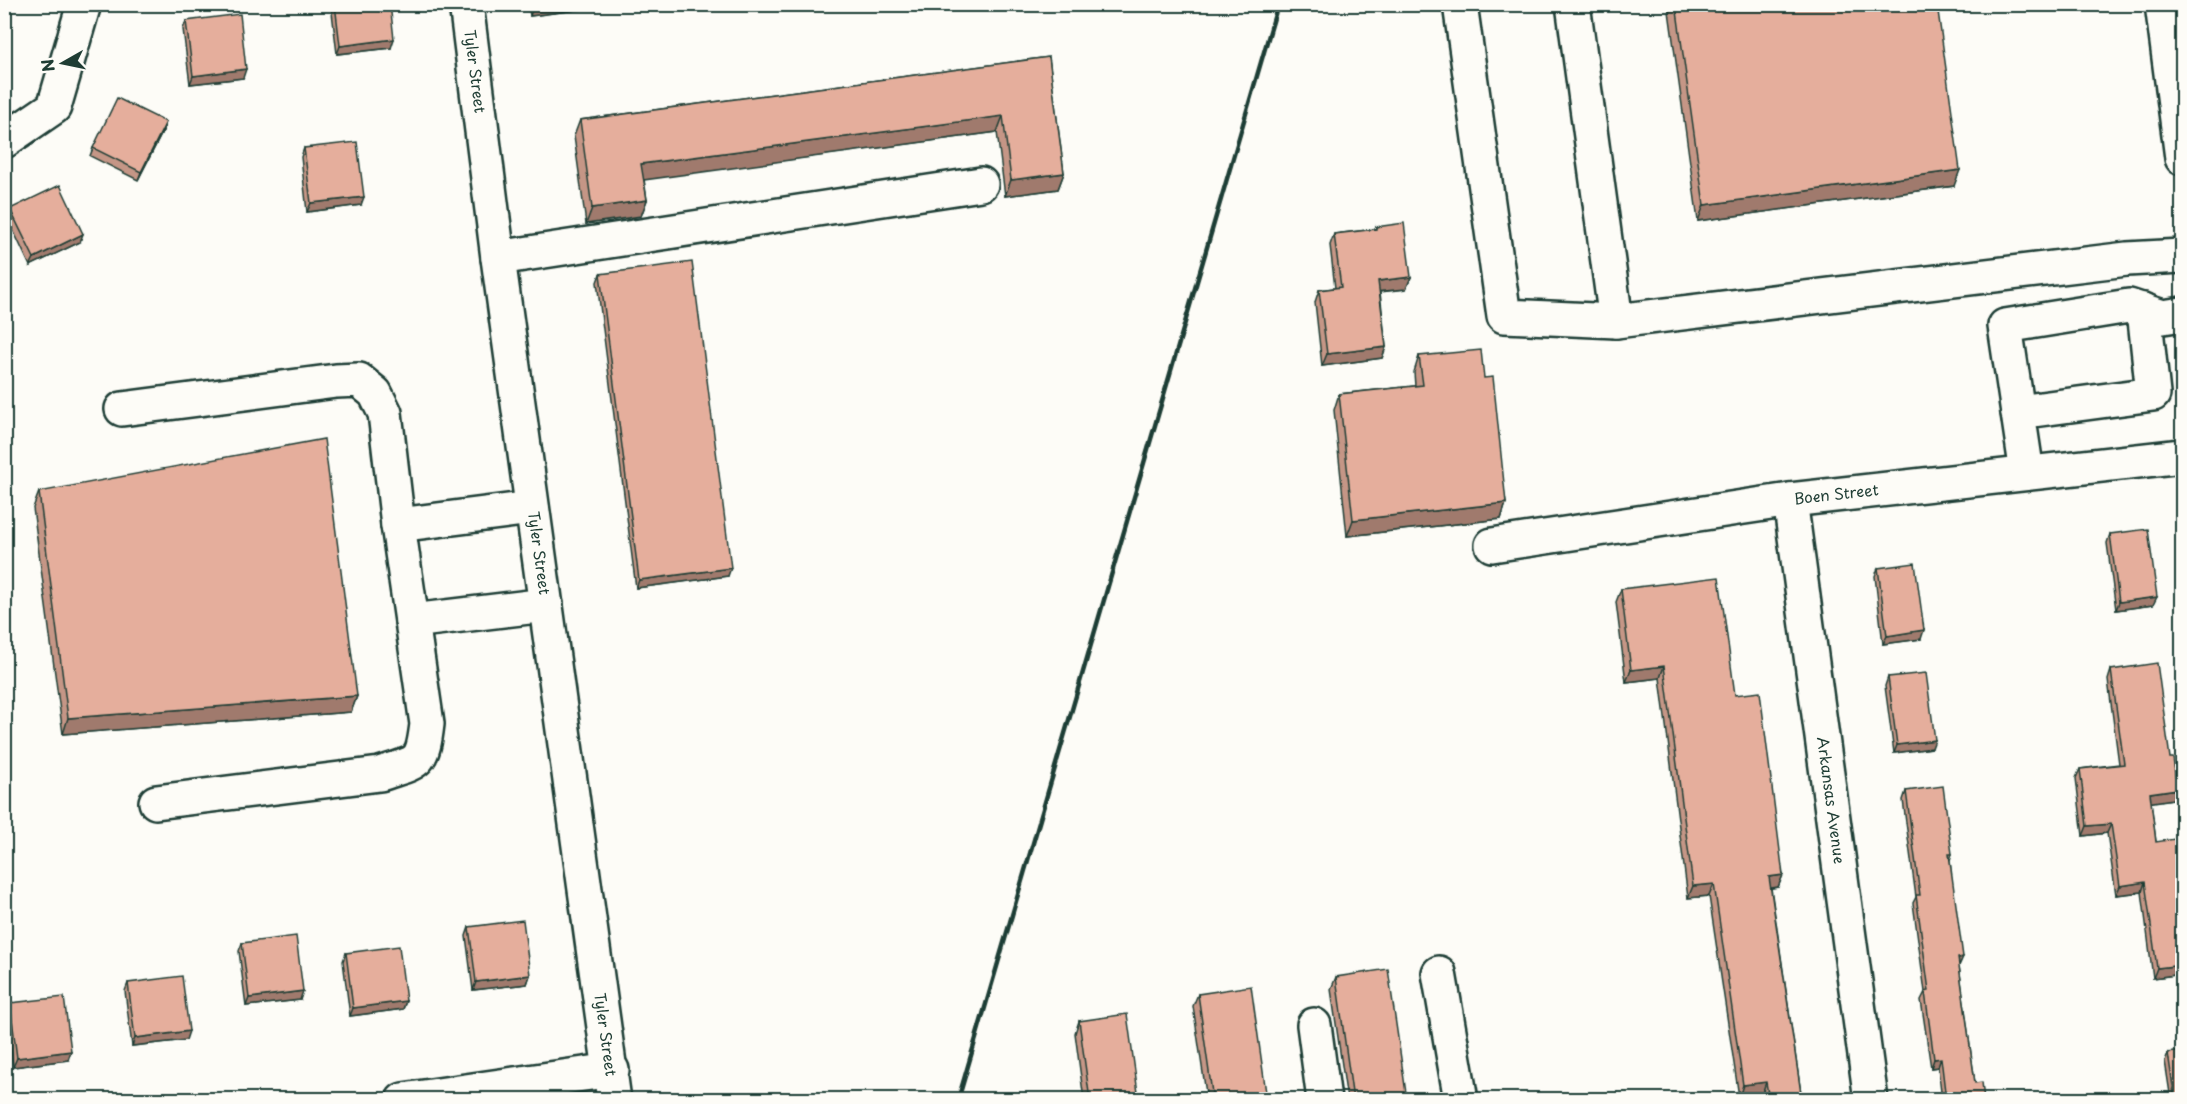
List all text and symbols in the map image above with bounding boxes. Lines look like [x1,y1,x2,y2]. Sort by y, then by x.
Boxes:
street label: Tyler Street [459,28,493,114]
north arrow [33,33,93,93]
text: N [34,57,60,74]
street label: Boen Street [1793,477,1880,509]
street label: Tyler Street [523,510,557,596]
street label: Arkansas Avenue [1812,735,1852,865]
street label: Tyler Street [589,991,624,1078]

